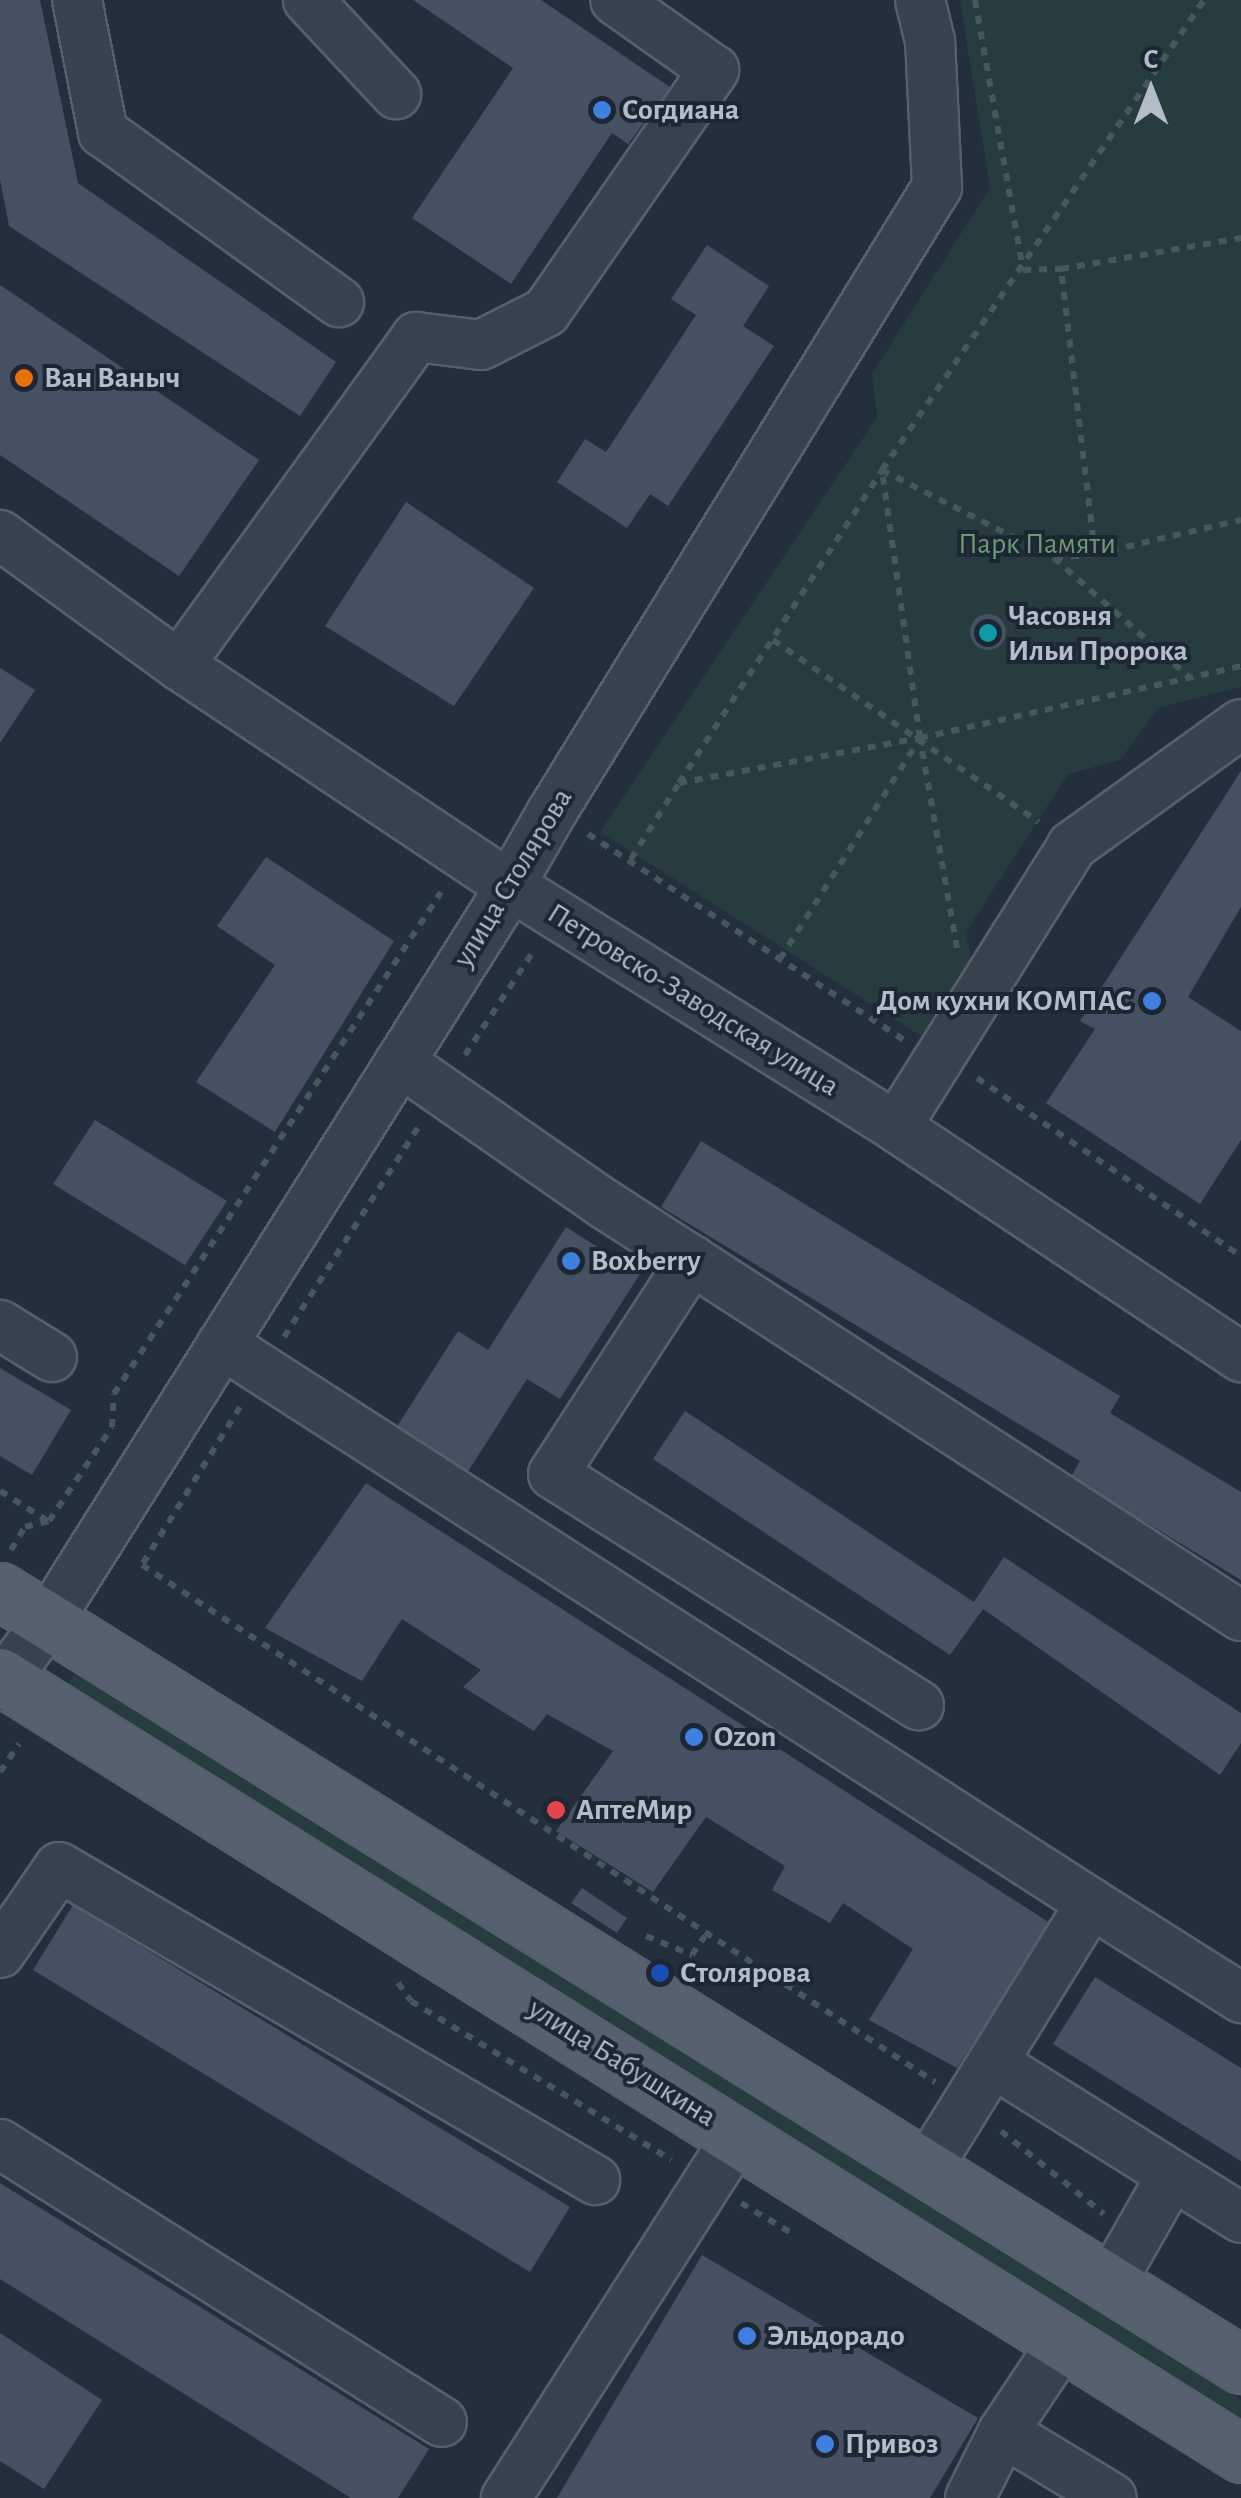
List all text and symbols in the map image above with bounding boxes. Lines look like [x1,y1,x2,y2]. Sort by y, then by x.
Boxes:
north arrow [1101,40,1201,140]
text: С [1143,46,1159,74]
place label: Согдиана [622,92,739,128]
marker: Согдиана [591,99,613,121]
place label: Ван Ваныч [44,360,180,396]
marker: Ван Ваныч [13,367,35,389]
park label: Парк Памяти [958,526,1116,562]
place label: Часовня Ильи Пророка [1008,598,1188,668]
marker: Часовня Ильи Пророка [977,622,999,644]
street label: улица Столярова [446,782,580,974]
street label: Петровско-Заводская улица [541,895,845,1105]
place label: Дом кухни КОМПАС [877,983,1132,1019]
marker: Дом кухни КОМПАС [1141,990,1163,1012]
place label: Boxberry [591,1243,701,1279]
marker: Boxberry [560,1250,582,1272]
place label: Ozon [714,1719,776,1755]
marker: Ozon [683,1726,705,1748]
place label: АптеМир [576,1792,692,1828]
marker: АптеМир [545,1799,567,1821]
place label: Столярова [680,1955,811,1991]
marker: Столярова [649,1962,671,1984]
street label: улица Бабушкина [522,1991,722,2135]
place label: Эльдорадо [767,2318,905,2354]
marker: Эльдорадо [736,2325,758,2347]
place label: Привоз [845,2426,938,2462]
marker: Привоз [814,2433,836,2455]

